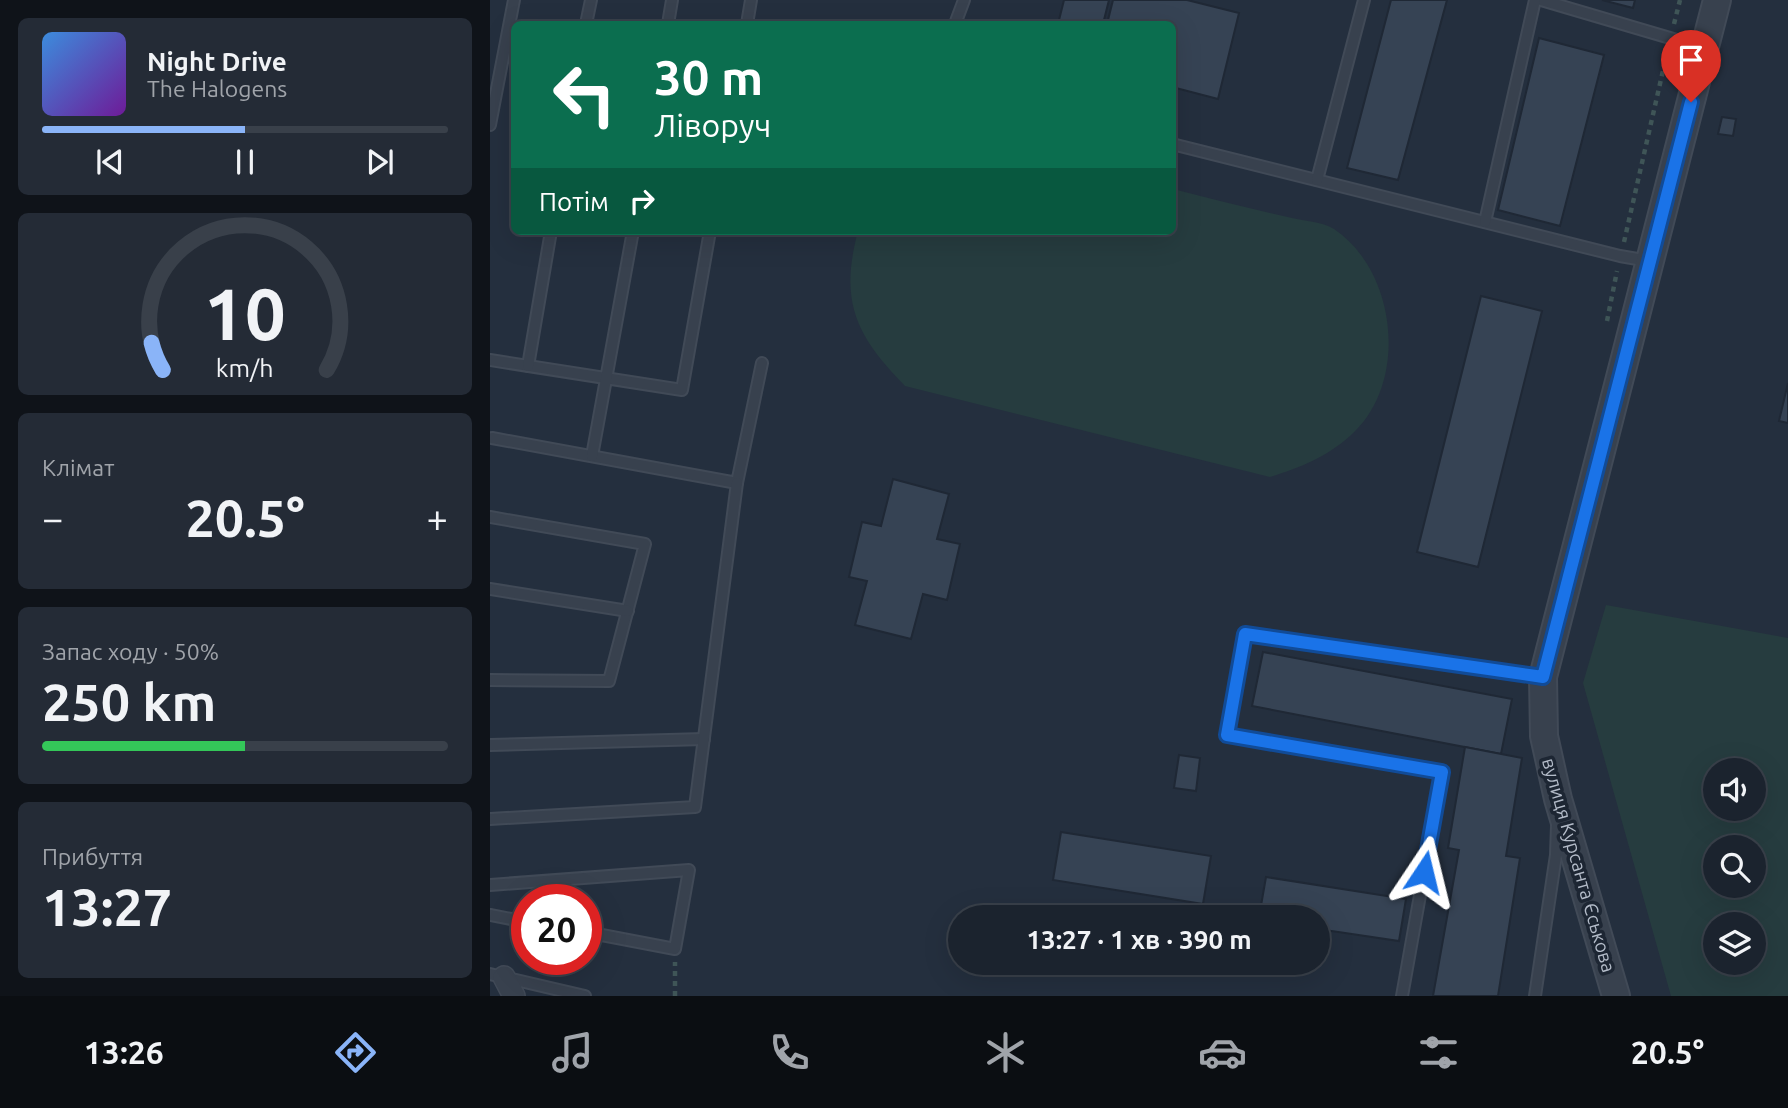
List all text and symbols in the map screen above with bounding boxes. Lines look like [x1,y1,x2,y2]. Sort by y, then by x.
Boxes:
pin [1661,30,1721,102]
icon: arrive [1672,41,1710,79]
text: Night Drive [147,47,287,76]
icon: left [539,49,630,140]
text: 30 m [654,49,763,104]
text: The Halogens [147,76,287,101]
text: Ліворуч [654,107,771,143]
icon: previous [91,143,129,181]
icon: pause [226,143,264,181]
icon: next [361,143,399,181]
icon: right [623,182,661,220]
text: Потім [539,187,609,216]
text: 10 [204,272,286,354]
text: km/h [216,353,274,381]
text: Клімат [42,455,114,480]
text: 20.5° [185,489,305,547]
text: − [42,497,63,539]
text: + [427,497,448,539]
text: Запас ходу · 50% [42,639,219,664]
text: 250 km [42,673,216,731]
street label: вулиця Курсанта Єськова [1538,755,1620,975]
map controls [1703,758,1766,975]
button: sound [1703,758,1766,821]
position arrow [1387,835,1461,909]
button: search [1703,835,1766,898]
text: Прибуття [42,844,143,869]
text: 13:27 [42,878,172,936]
speed limit sign: 20 [511,884,602,975]
button: layers [1703,912,1766,975]
text: 13:27 · 1 хв · 390 m [1026,925,1252,954]
icon: directions [331,1028,380,1077]
icon: music [548,1028,597,1077]
icon: phone [765,1028,814,1077]
icon: climate [981,1028,1030,1077]
icon: car [1198,1028,1247,1077]
icon: filters [1414,1028,1463,1077]
text: 13:26 [84,1034,164,1070]
text: 20.5° [1631,1034,1704,1070]

